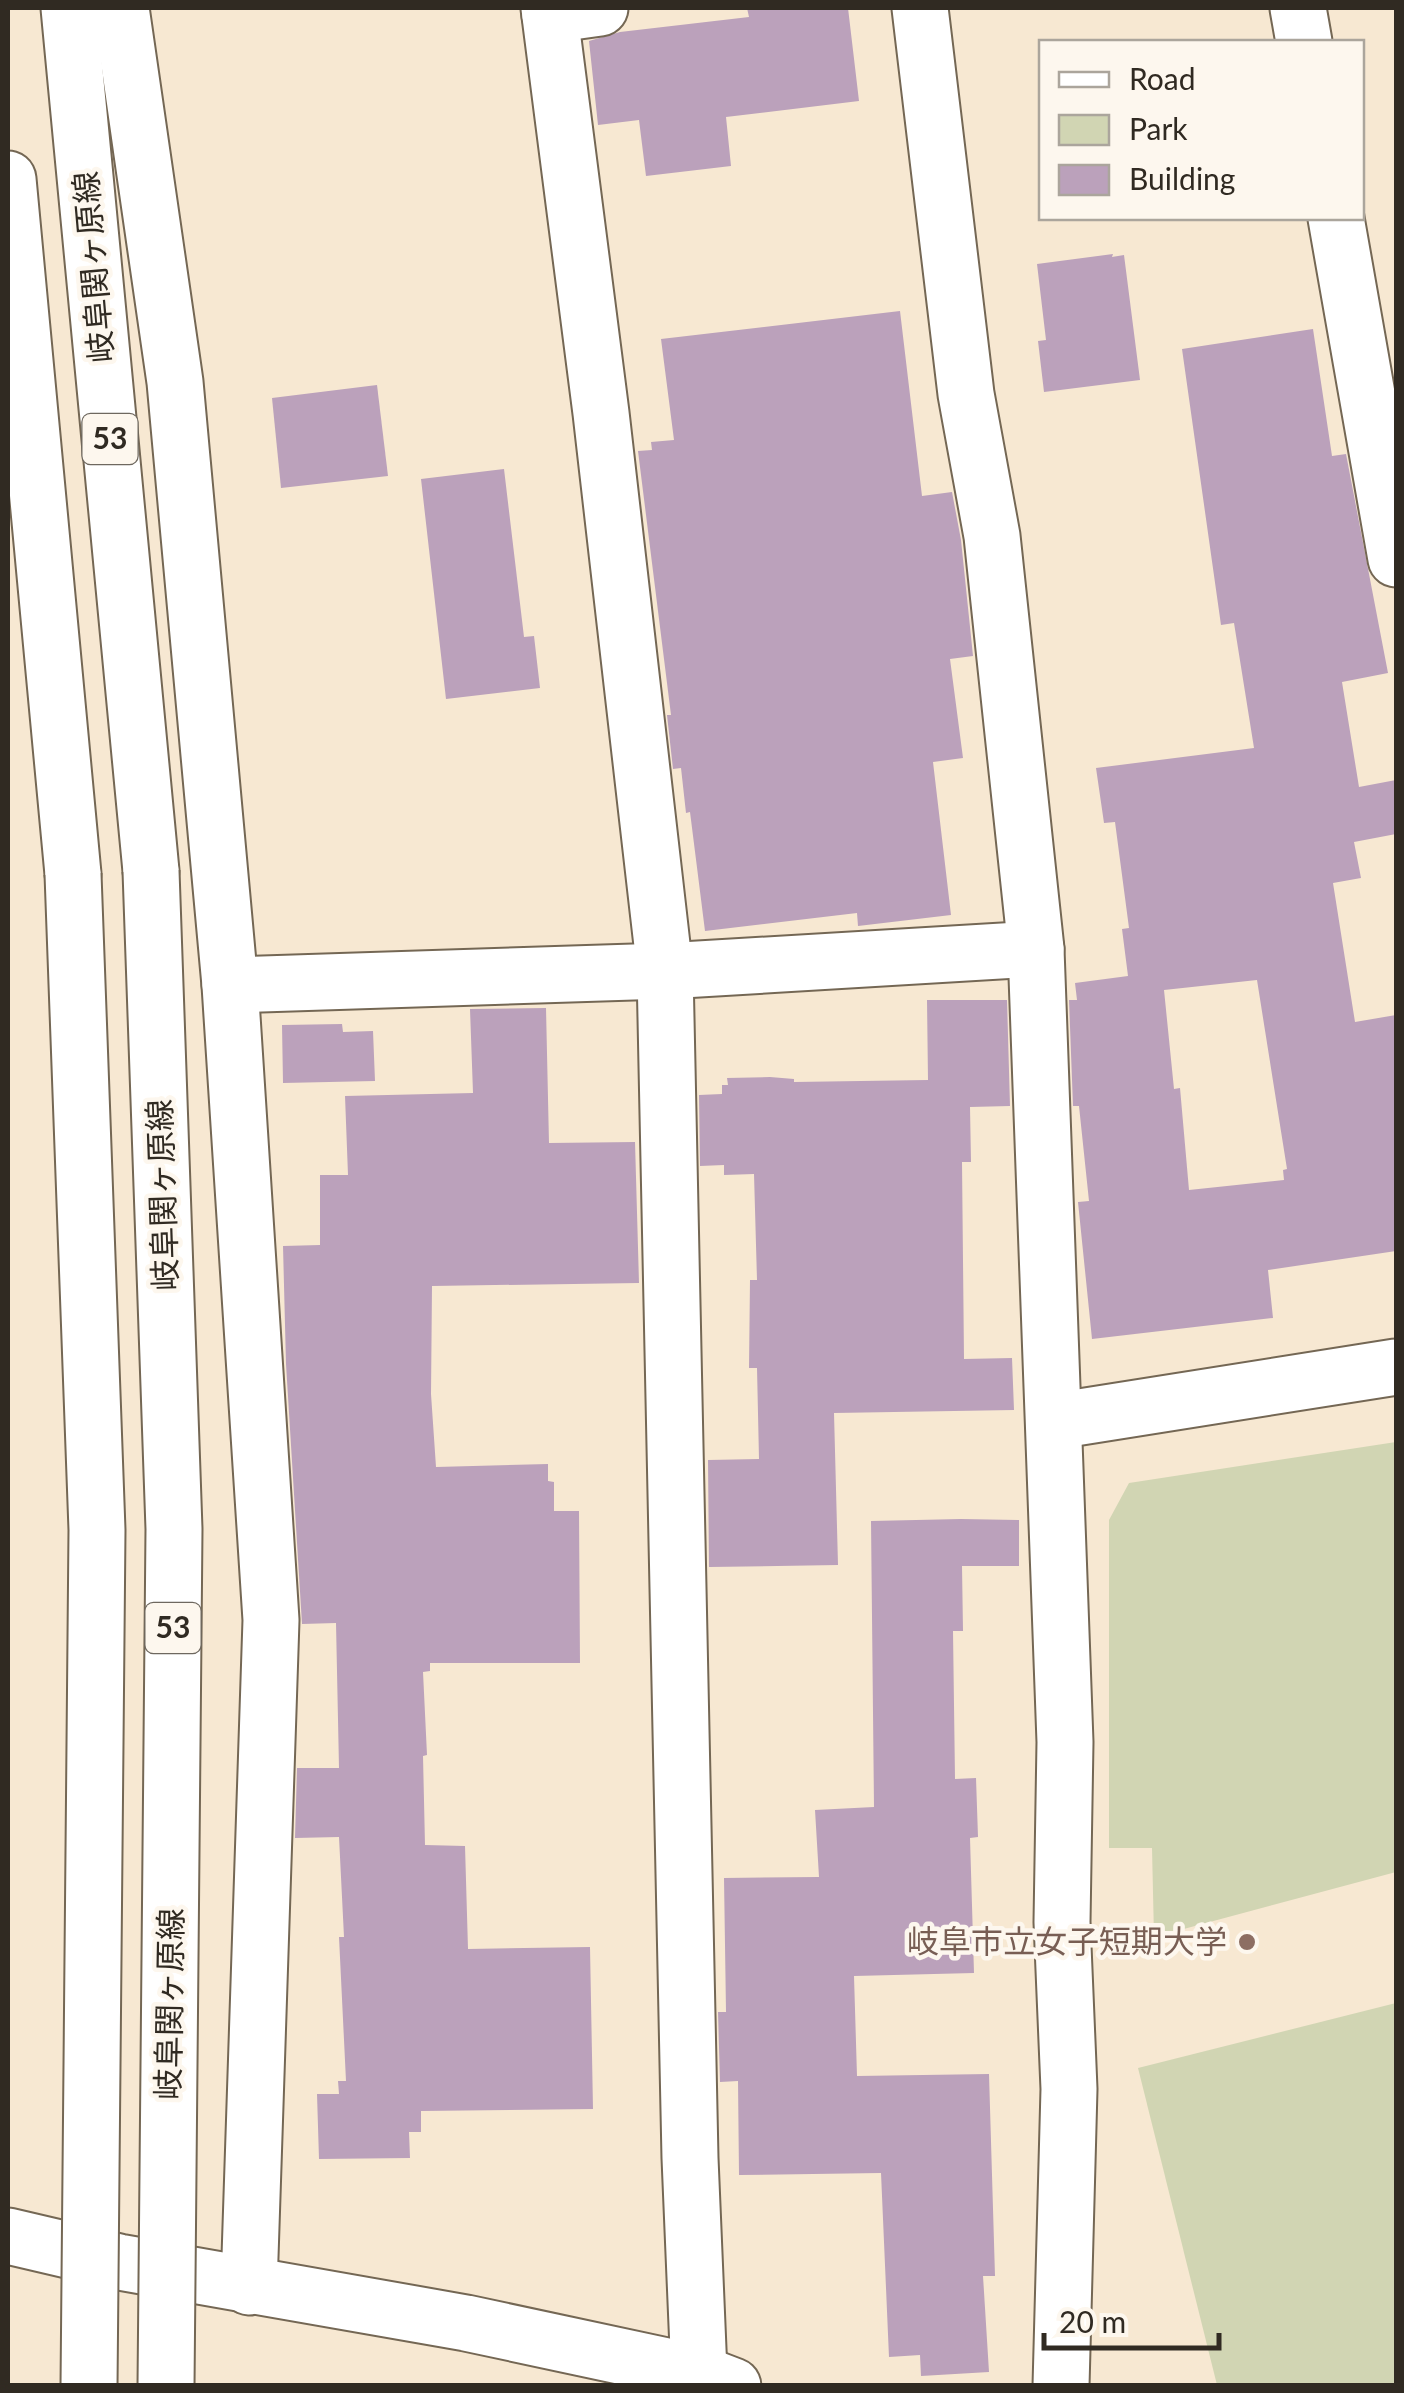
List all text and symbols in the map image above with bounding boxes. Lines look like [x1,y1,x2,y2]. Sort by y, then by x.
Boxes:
legend [1039,40,1364,220]
text: Road [1129,60,1196,96]
text: Park [1129,110,1188,146]
text: Building [1129,160,1235,196]
street label: 岐阜関ヶ原線 [65,170,120,364]
road number: 53 [82,414,138,464]
street label: 岐阜関ヶ原線 [139,1098,184,1292]
road number: 53 [146,1603,200,1653]
street label: 岐阜関ヶ原線 [147,1908,190,2100]
place label: 岐阜市立女子短期大学 [907,1921,1227,1960]
marker: 岐阜市立女子短期大学 [1236,1931,1258,1953]
scale bar [1044,2288,1219,2350]
text: 20 m [1059,2303,1126,2339]

